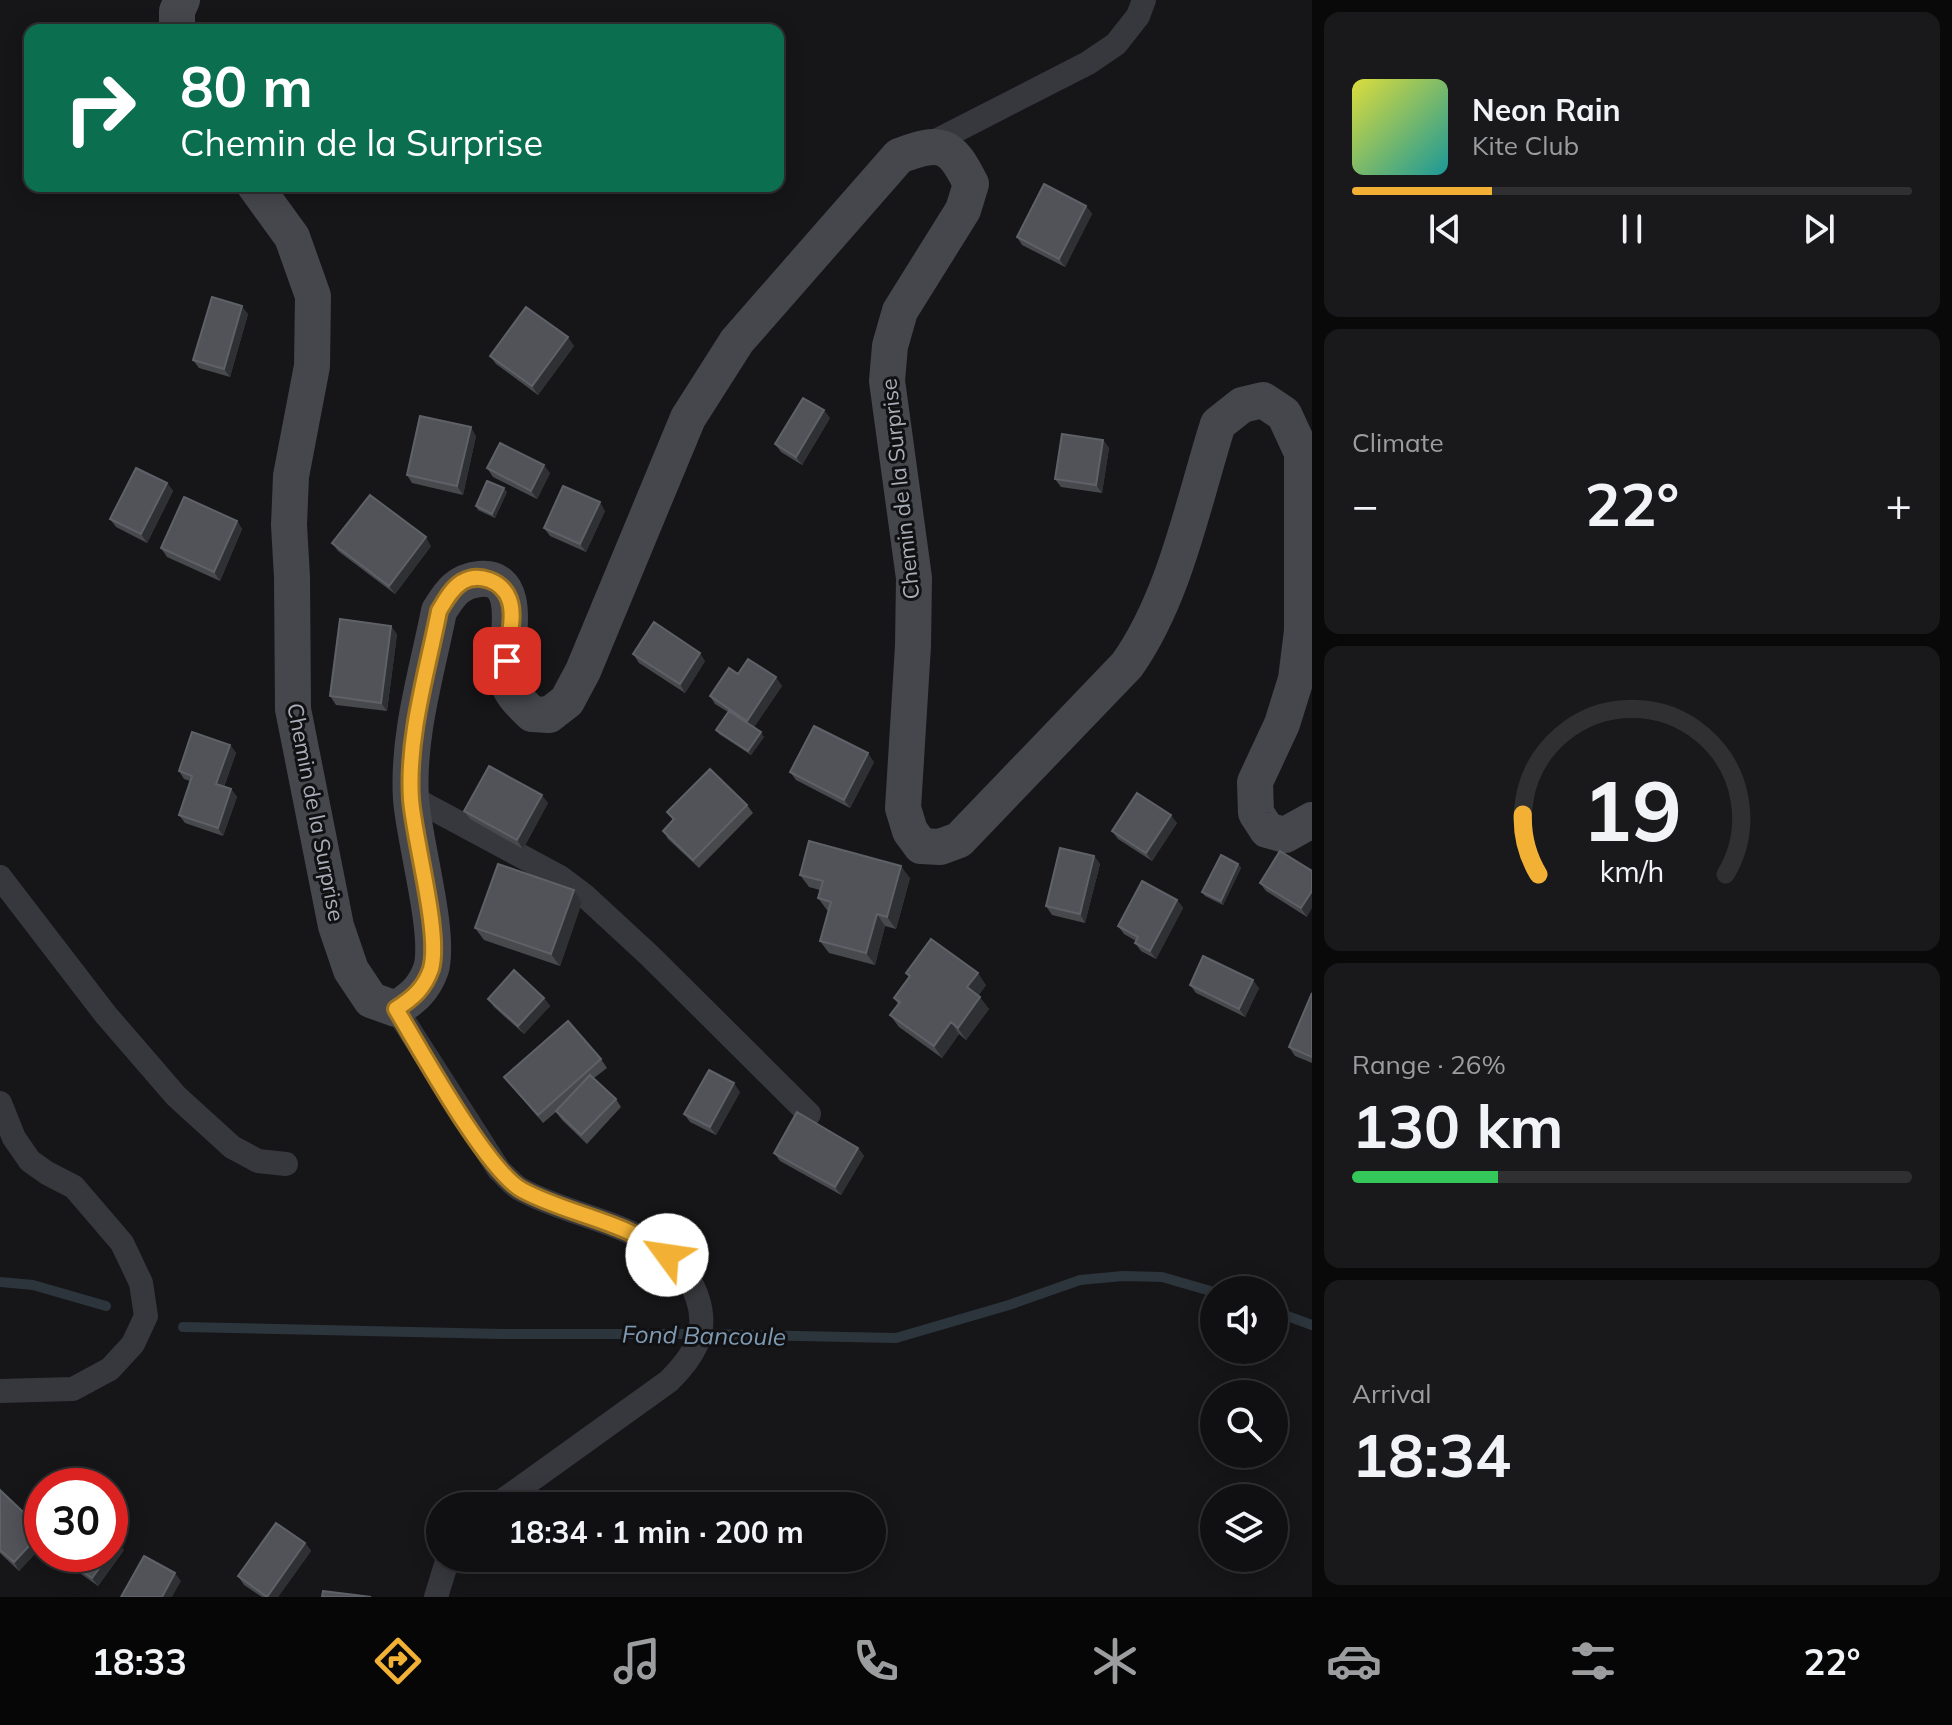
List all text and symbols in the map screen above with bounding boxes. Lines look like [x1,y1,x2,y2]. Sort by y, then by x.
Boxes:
text: 80 m [180,51,313,121]
icon: right [48,56,152,160]
text: Neon Rain [1472,91,1621,129]
text: Chemin de la Surprise [180,120,543,165]
text: Kite Club [1472,129,1579,162]
icon: previous [1423,207,1467,251]
icon: pause [1610,207,1654,251]
icon: next [1797,207,1841,251]
street label: Chemin de la Surprise [874,377,926,601]
text: Climate [1352,426,1444,459]
text: 22° [1585,466,1679,541]
text: − [1352,477,1378,532]
text: + [1886,477,1912,532]
pin [473,627,541,695]
icon: arrive [485,639,529,683]
street label: Chemin de la Surprise [281,700,351,924]
text: 19 [1582,756,1682,861]
text: km/h [1600,853,1664,889]
text: Range · 26% [1352,1048,1506,1081]
text: 130 km [1352,1088,1564,1163]
position arrow [625,1213,709,1297]
map controls [1200,1276,1288,1572]
button: sound [1200,1276,1288,1364]
water label: Fond Bancoule [622,1319,786,1351]
text: Arrival [1352,1377,1432,1410]
button: search [1200,1380,1288,1468]
text: 18:34 [1352,1417,1511,1492]
speed limit sign: 30 [24,1468,128,1572]
button: layers [1200,1484,1288,1572]
text: 18:34 · 1 min · 200 m [508,1513,804,1551]
icon: directions [370,1633,426,1689]
icon: music [609,1633,665,1689]
icon: phone [848,1633,904,1689]
icon: climate [1087,1633,1143,1689]
icon: car [1326,1633,1382,1689]
icon: filters [1565,1633,1621,1689]
text: 18:33 [91,1639,187,1684]
text: 22° [1804,1639,1860,1684]

